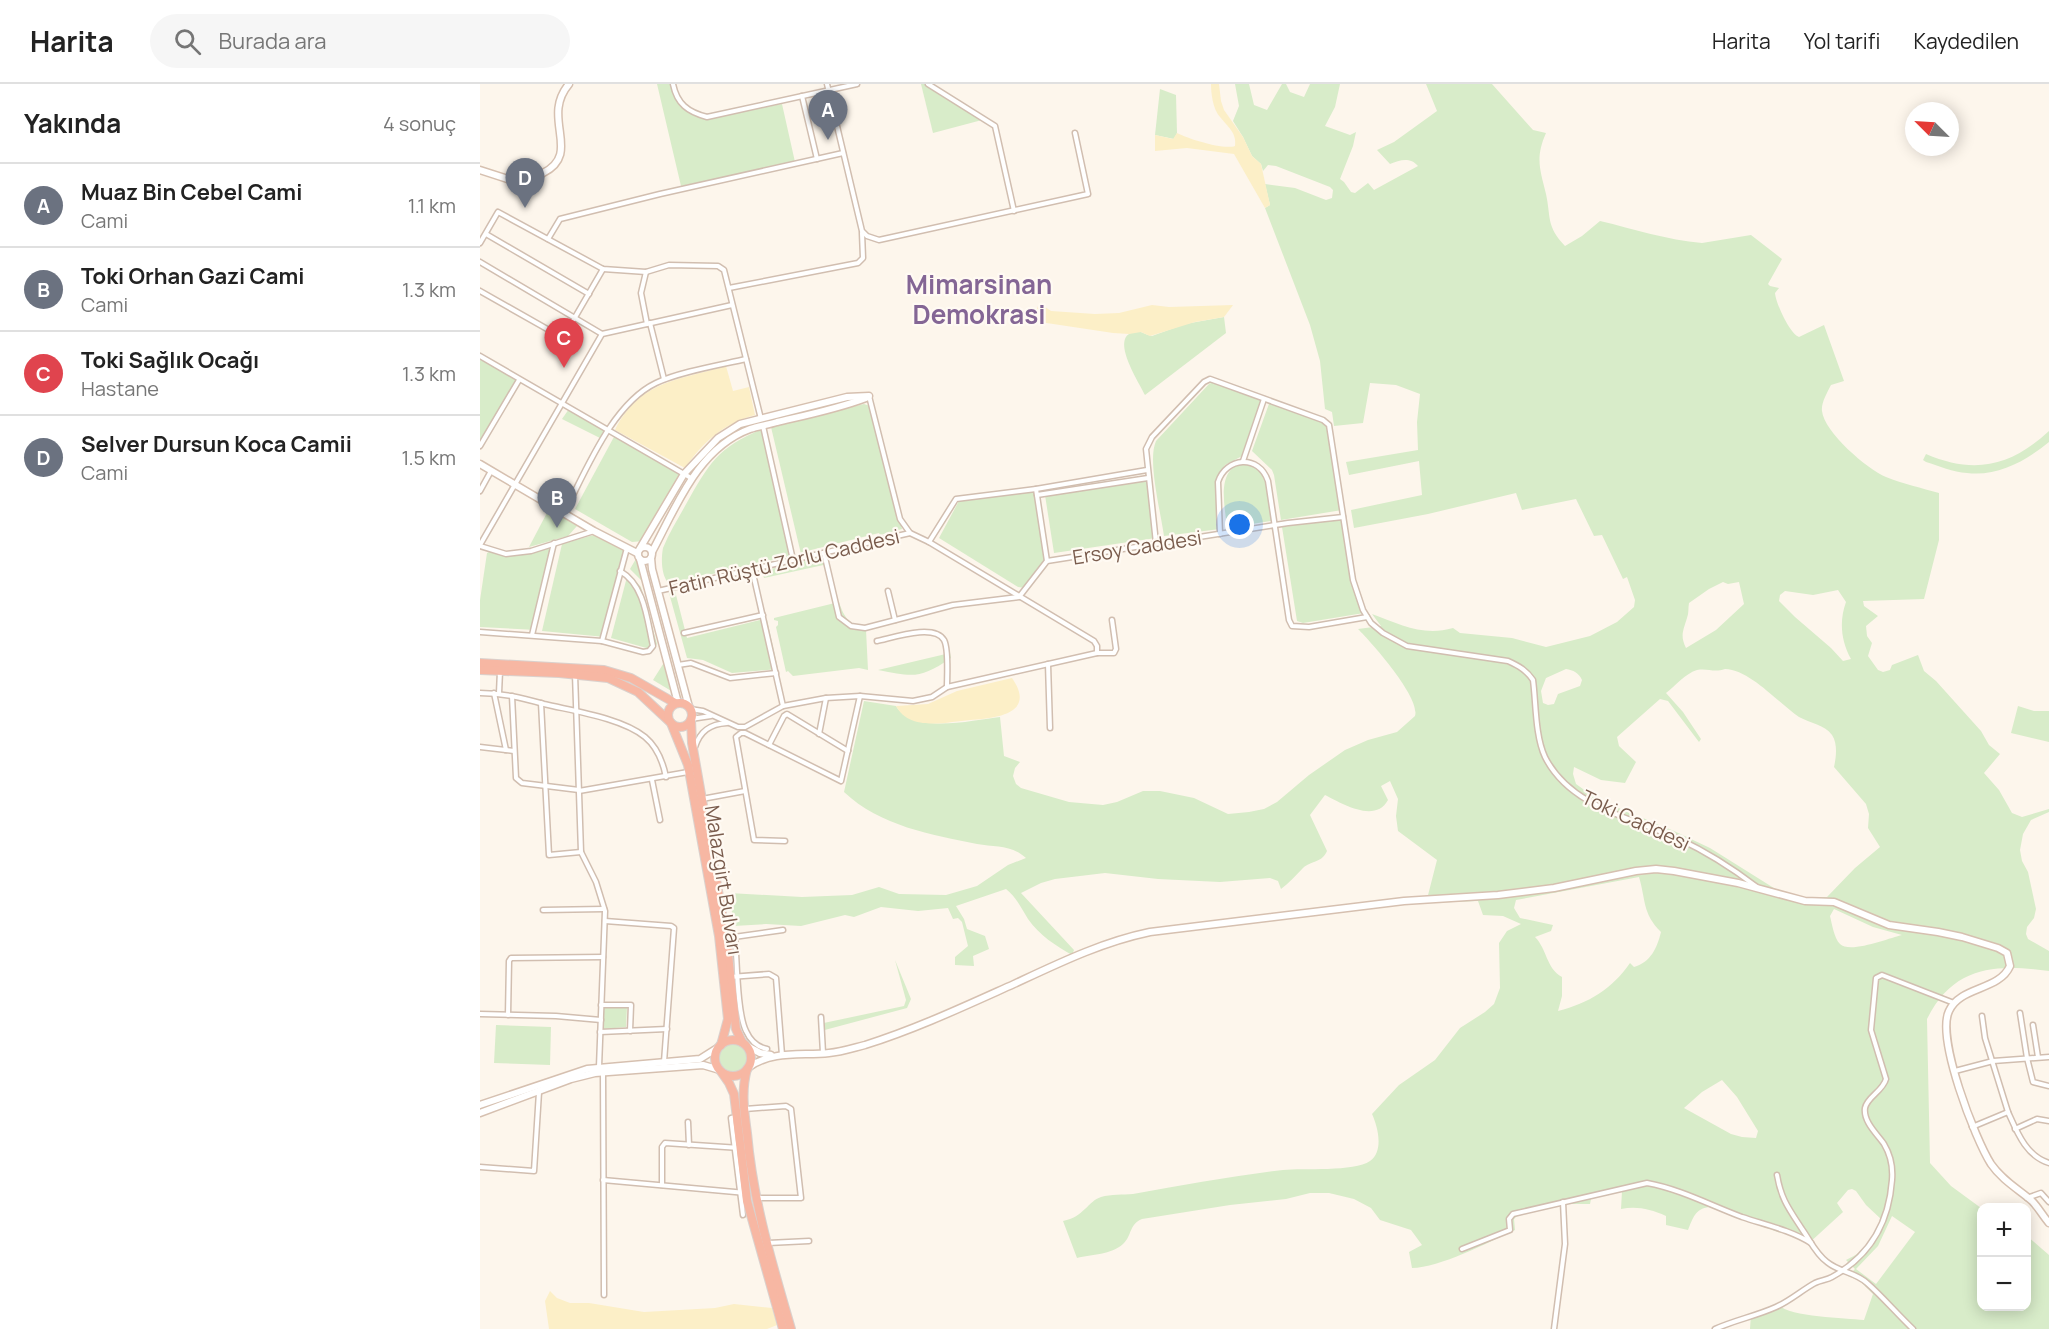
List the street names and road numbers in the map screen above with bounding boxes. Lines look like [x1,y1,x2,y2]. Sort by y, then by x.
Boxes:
street label: Fatin Rüştü Zorlu Caddesi [666,522,902,602]
street label: Ersoy Caddesi [1070,523,1204,571]
street label: Toki Caddesi [1577,783,1695,857]
street label: Malazgirt Bulvarı [699,803,749,957]

